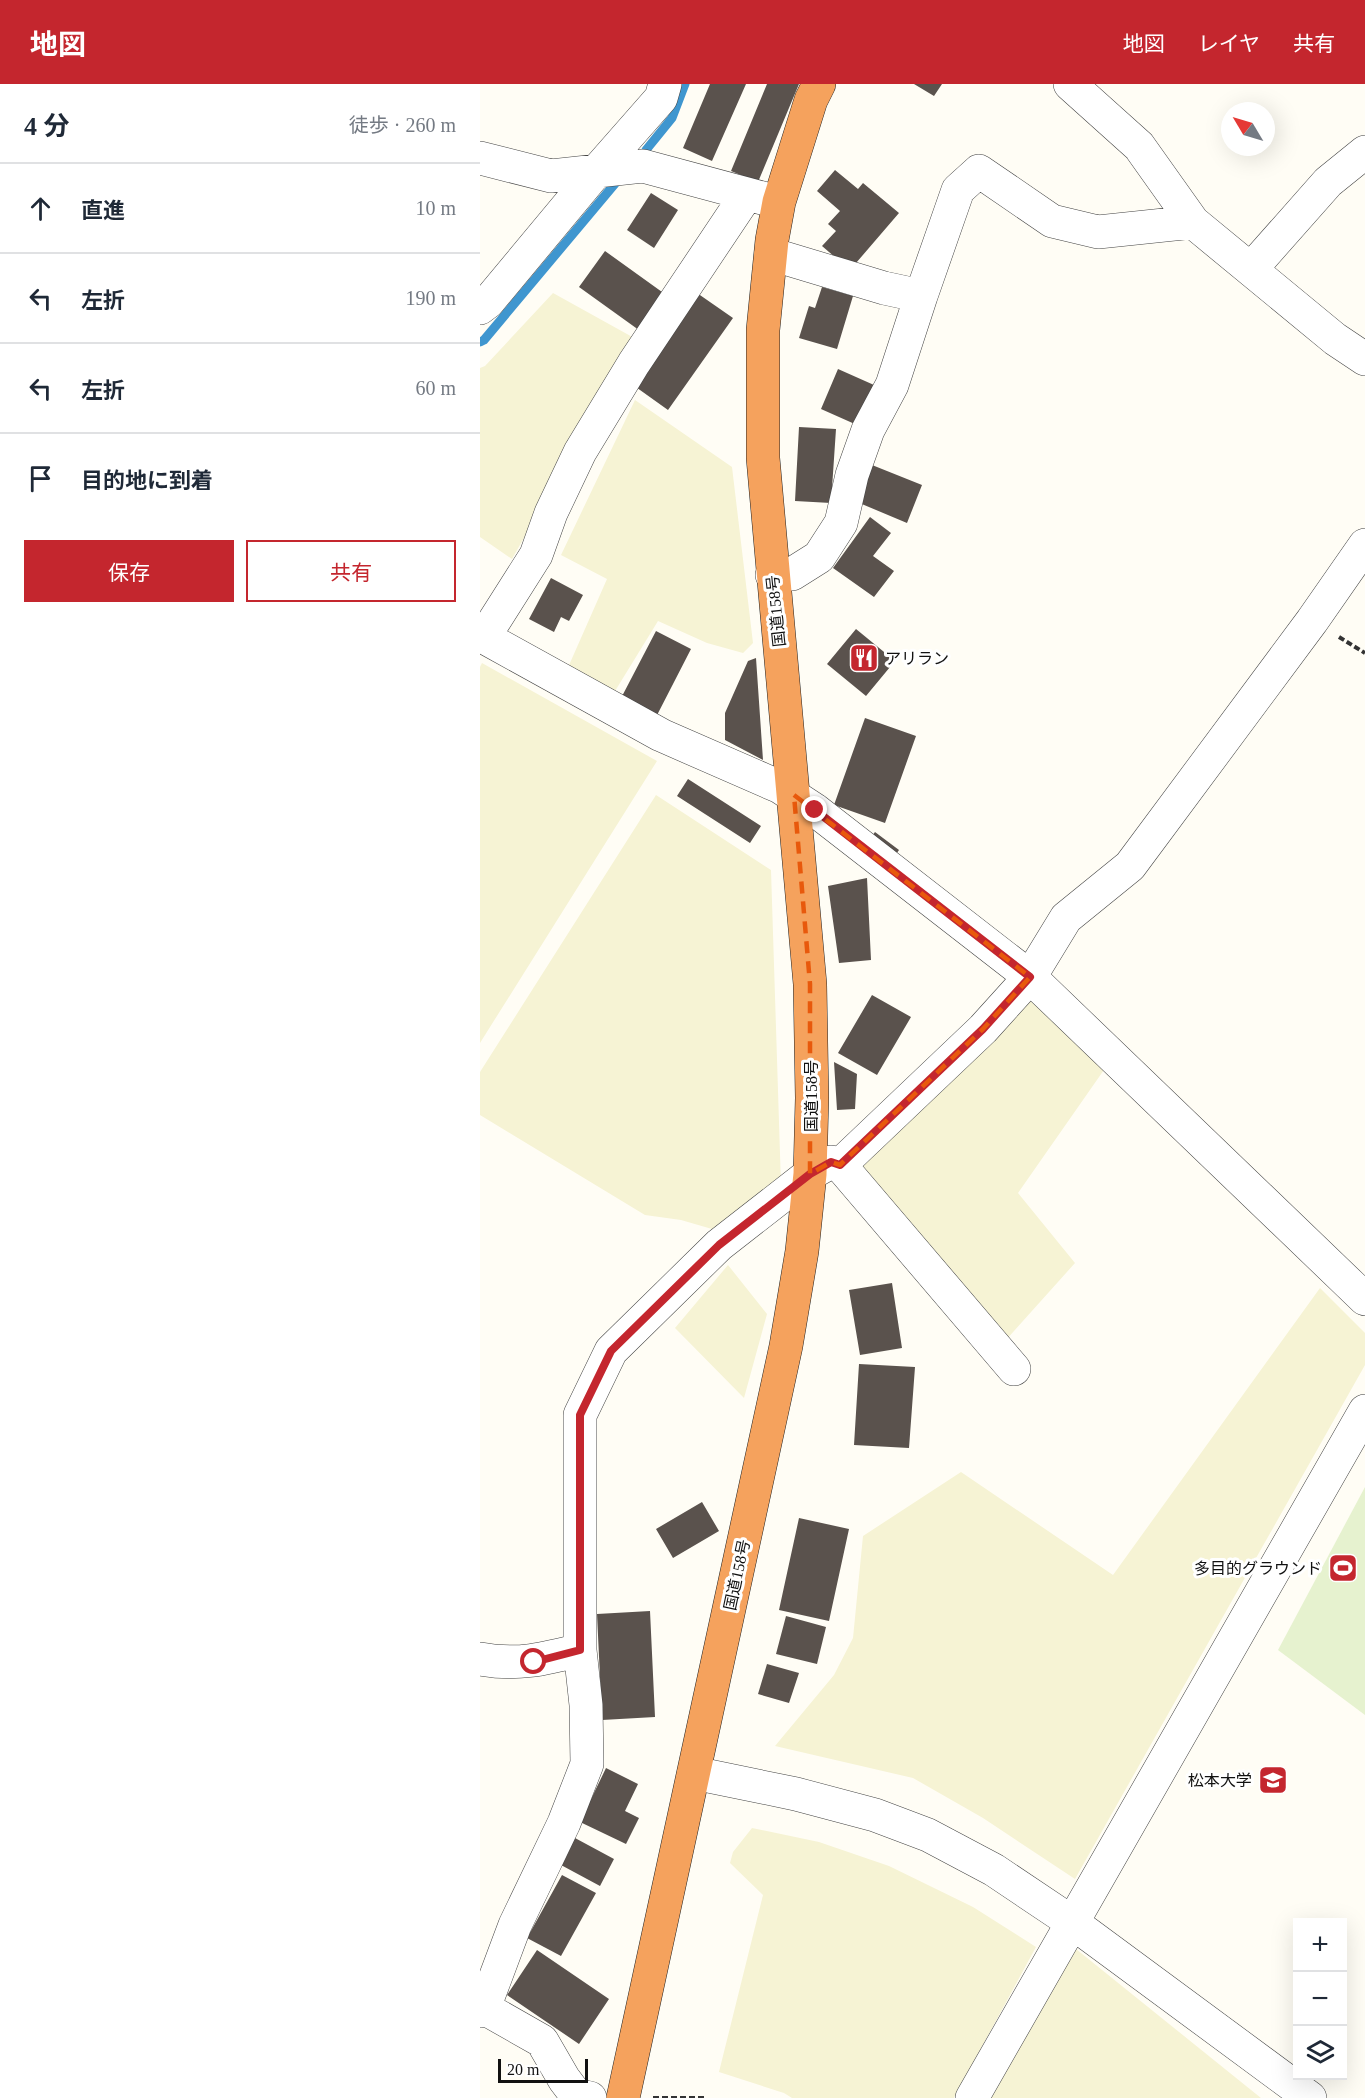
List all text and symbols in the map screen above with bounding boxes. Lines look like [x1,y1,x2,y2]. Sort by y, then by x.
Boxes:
text: 地図 [30,29,86,60]
text: 地図 [1123,32,1165,56]
text: レイヤ [1198,32,1260,56]
text: 共有 [1293,32,1335,56]
north arrow [1221,102,1275,156]
text: 4 分 [24,112,70,141]
text: 徒歩 · 260 m [349,114,456,136]
icon: ahead [24,192,57,225]
text: 10 m [415,197,456,219]
text: 直進 [81,198,125,223]
icon: left [24,282,57,315]
text: 190 m [405,287,456,309]
text: 左折 [81,288,125,313]
icon: left [24,372,57,405]
text: 60 m [415,377,456,399]
text: 左折 [81,378,125,403]
icon: arrive [24,462,57,495]
text: 目的地に到着 [81,468,213,493]
button: 保存 [24,540,234,602]
button: 共有 [246,540,456,602]
street label: 国道158号 [764,574,788,648]
restaurant icon: アリラン [848,642,880,674]
place label: アリラン [885,650,949,667]
route end [801,796,827,822]
street label: 国道158号 [803,1060,820,1132]
street label: 国道158号 [721,1538,753,1612]
sports icon: 多目的グラウンド [1327,1552,1359,1584]
place label: 多目的グラウンド [1194,1560,1322,1577]
route start [520,1648,546,1674]
school or university icon: 松本大学 [1257,1764,1289,1796]
place label: 松本大学 [1188,1772,1252,1789]
map controls [1293,1918,1347,2080]
button: + [1293,1918,1347,1972]
button: − [1293,1972,1347,2026]
button: layers [1293,2026,1347,2080]
scale bar [498,2056,588,2084]
text: 20 m [507,2061,539,2078]

